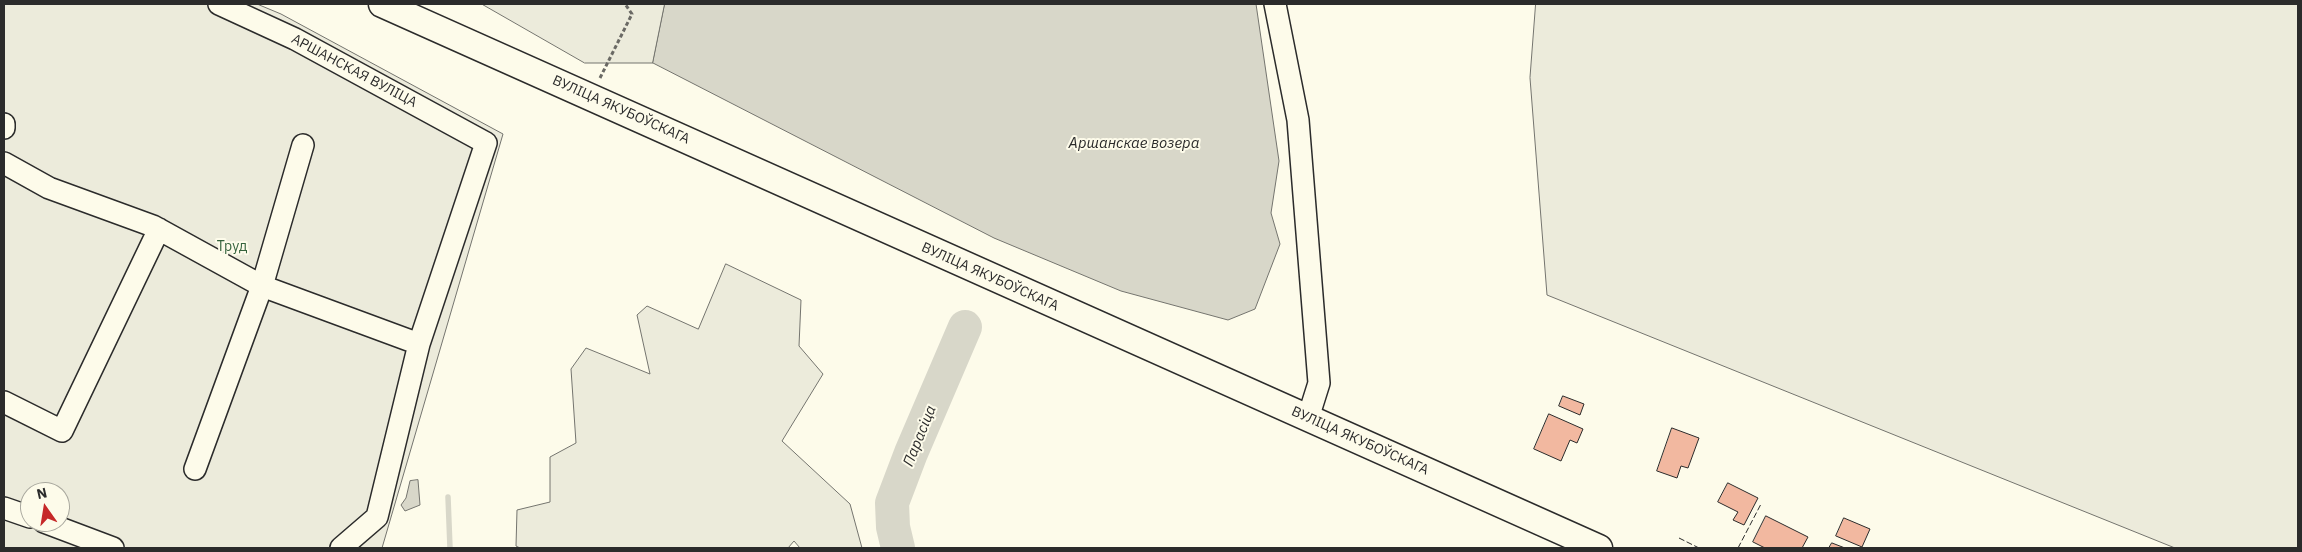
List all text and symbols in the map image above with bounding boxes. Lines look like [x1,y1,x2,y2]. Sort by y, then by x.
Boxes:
street label: АРШАНСКАЯ ВУЛІЦА [288,31,420,111]
street label: ВУЛІЦА ЯКУБОЎСКАГА [550,72,692,148]
water label: Аршанскае возера [1069,135,1199,153]
park label: Труд [217,239,247,255]
street label: ВУЛІЦА ЯКУБОЎСКАГА [919,239,1061,315]
water label: Парасіца [900,403,940,469]
street label: ВУЛІЦА ЯКУБОЎСКАГА [1289,403,1431,479]
north arrow [20,482,70,532]
text: N [35,483,49,503]

